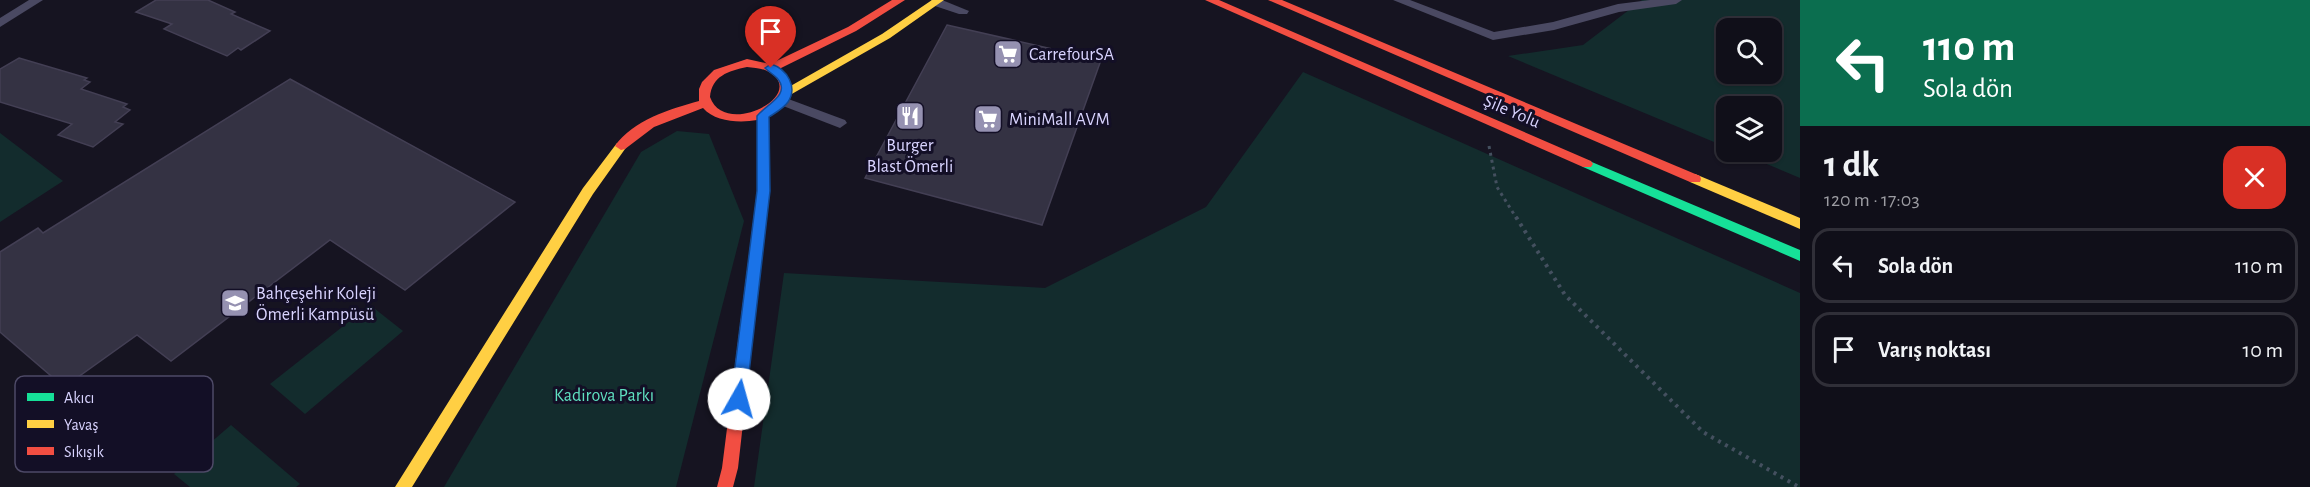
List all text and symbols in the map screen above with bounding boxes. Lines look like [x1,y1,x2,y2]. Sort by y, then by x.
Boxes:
pin [745,6,796,68]
icon: arrive [754,15,787,48]
map controls [1716,18,1782,162]
button: search [1716,18,1782,84]
icon: left [1824,24,1902,102]
text: 110 m [1923,26,2015,68]
supermarket icon: CarrefourSA [992,38,1024,70]
place label: CarrefourSA [1029,46,1115,64]
text: Sola dön [1923,75,2013,102]
street label: Şile Yolu [1481,92,1542,132]
button: layers [1716,96,1782,162]
restaurant icon: Burger Blast Ömerli [894,100,926,132]
supermarket icon: MiniMall AVM [972,103,1004,135]
place label: MiniMall AVM [1009,111,1110,129]
place label: Burger Blast Ömerli [867,137,953,176]
button: close [2223,146,2286,209]
text: 1 dk [1824,147,1879,183]
text: 120 m · 17:03 [1824,190,1920,210]
icon: left [1827,249,1860,282]
text: Sola dön [1878,255,1953,277]
text: 110 m [2235,255,2283,277]
place label: Bahçeşehir Koleji Ömerli Kampüsü [256,285,376,324]
school or university icon: Bahçeşehir Koleji Ömerli Kampüsü [219,287,251,319]
icon: arrive [1827,333,1860,366]
text: Varış noktası [1878,339,1991,361]
text: 10 m [2243,339,2283,361]
position arrow [707,367,771,431]
legend [15,376,213,472]
park label: Kadirova Parkı [554,387,654,405]
text: Akıcı [64,390,94,406]
text: Yavaş [64,417,99,433]
text: Sıkışık [64,444,104,460]

